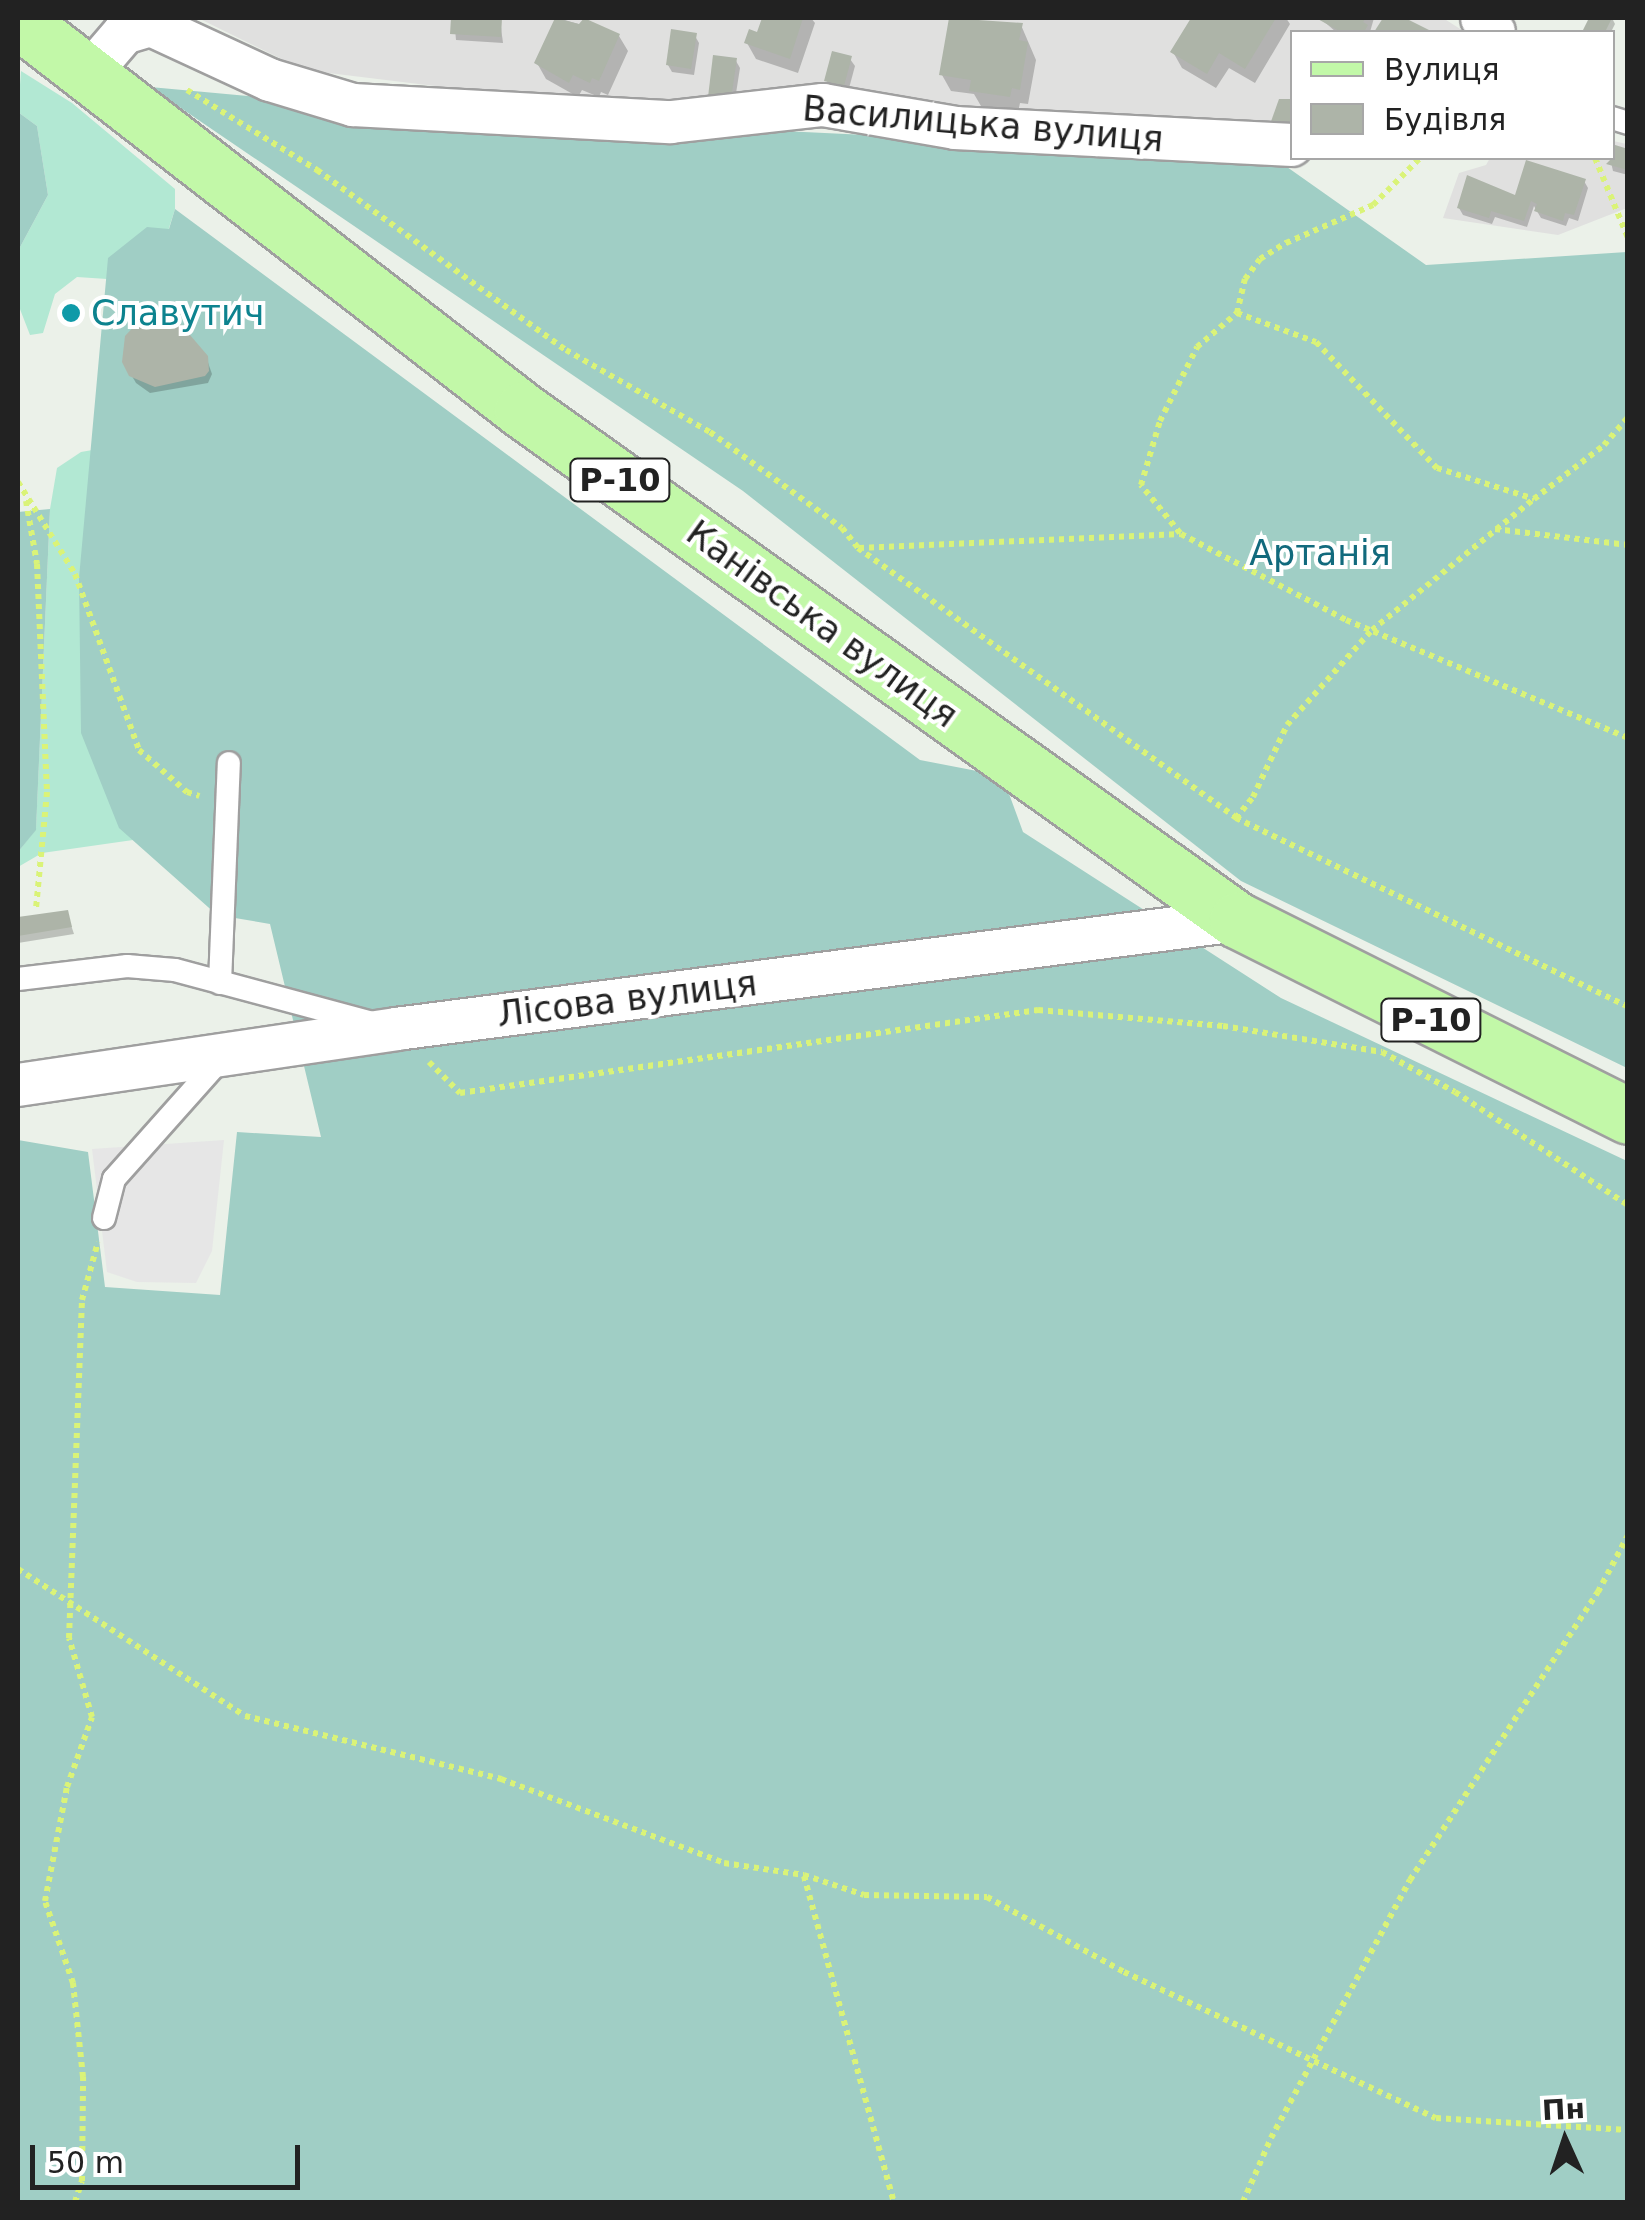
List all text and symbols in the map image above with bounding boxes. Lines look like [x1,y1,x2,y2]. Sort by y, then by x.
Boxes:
legend [1290,30,1615,160]
text: Вулиця [1384,52,1499,87]
street label: Василицька вулиця [801,87,1165,161]
text: Будівля [1384,102,1506,137]
place label: Славутич [91,292,264,334]
marker: Славутич [60,302,82,324]
road number: Р-10 [568,453,672,507]
street label: Канівська вулиця [678,512,966,736]
park label: Артанія [1249,532,1391,574]
street label: Лісова вулиця [495,962,759,1036]
road number: Р-10 [1378,993,1484,1047]
north arrow [1515,2090,1615,2190]
text: Пн [1541,2092,1586,2127]
scale bar [35,2125,305,2187]
text: 50 m [47,2145,124,2180]

